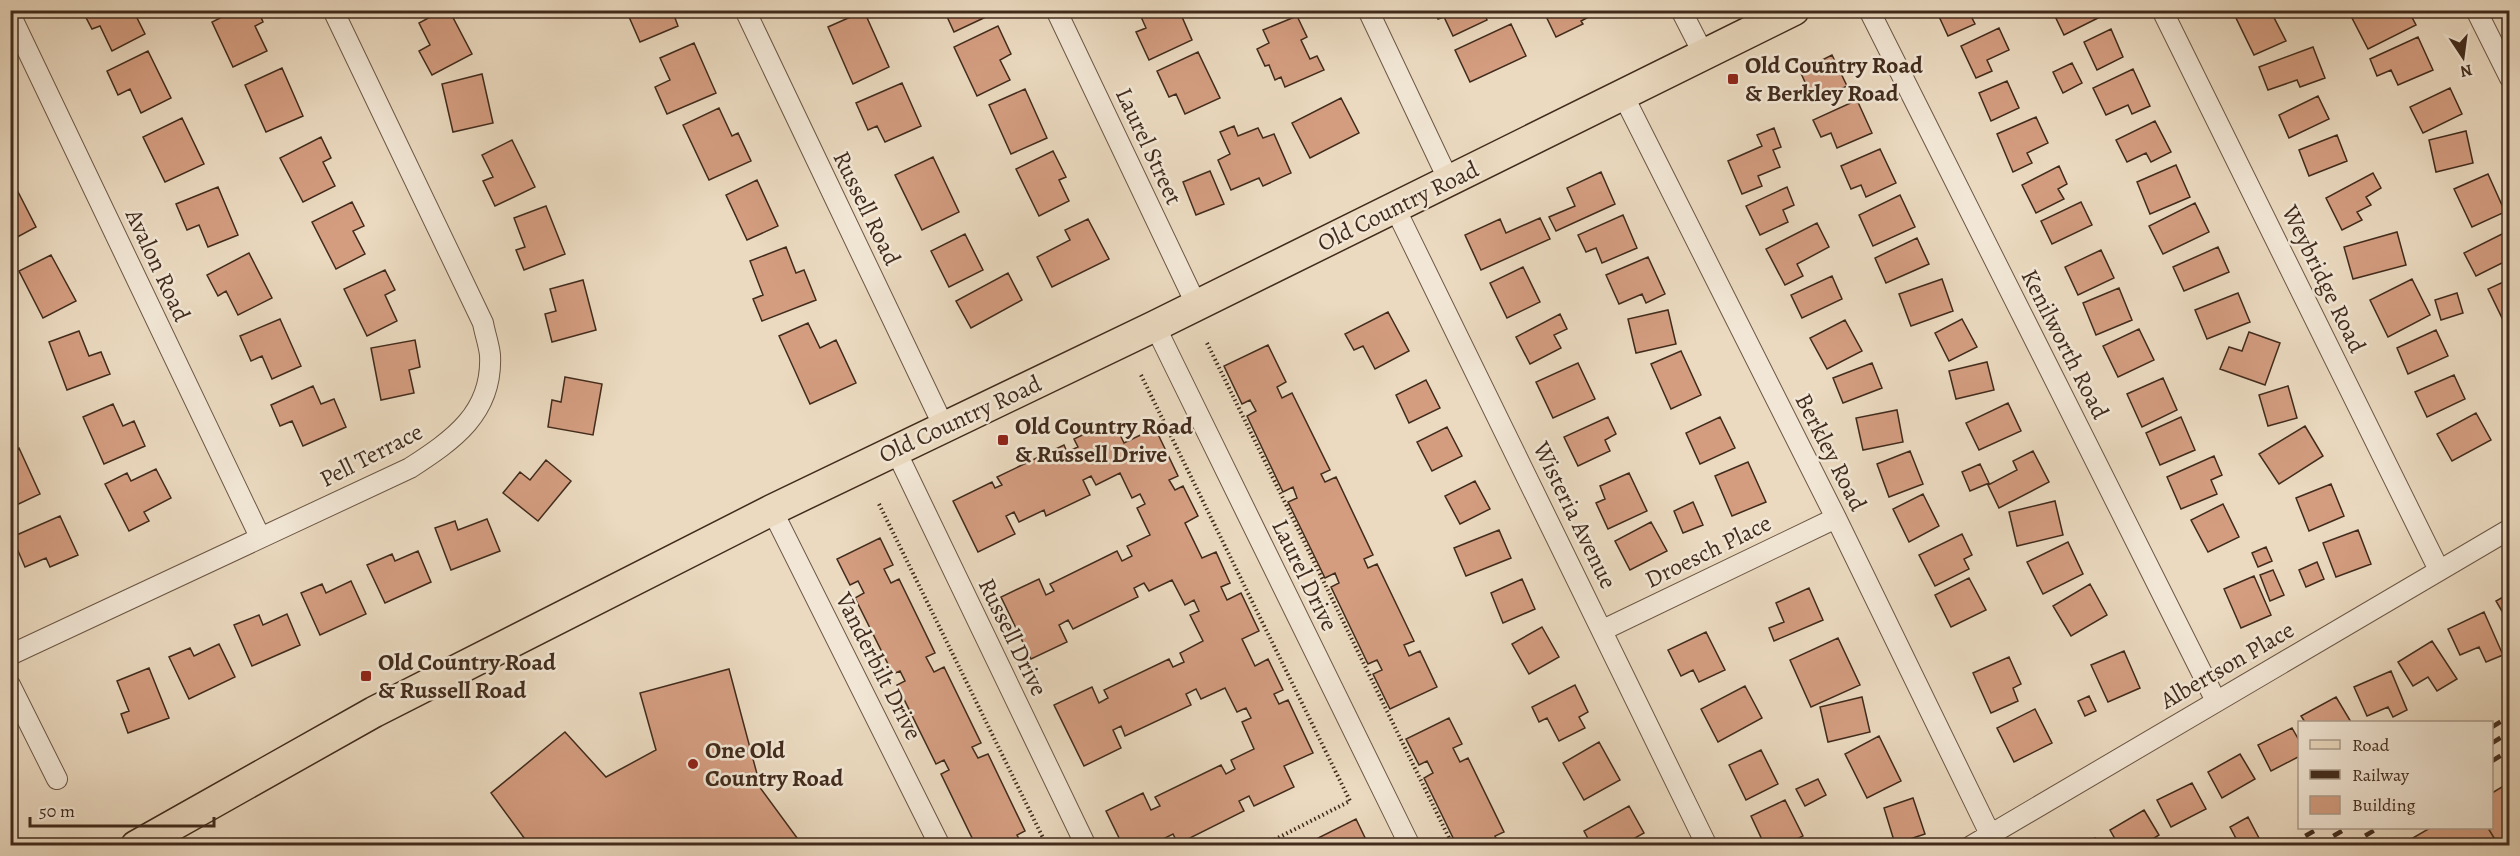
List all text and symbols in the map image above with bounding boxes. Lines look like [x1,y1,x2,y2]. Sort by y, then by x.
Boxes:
north arrow [2433,27,2493,87]
place label: Old Country Road & Berkley Road [1745,49,1923,109]
text: N [2458,59,2474,83]
marker: Old Country Road & Berkley Road [1726,72,1740,86]
street label: Laurel Street [1108,82,1190,210]
street label: Russell Road [826,146,908,271]
street label: Old Country Road [1312,153,1484,259]
street label: Weybridge Road [2274,199,2374,358]
street label: Avalon Road [118,203,198,327]
street label: Kenilworth Road [2014,264,2117,424]
street label: Old Country Road [874,367,1046,471]
street label: Berkley Road [1788,388,1874,516]
place label: Old Country Road & Russell Drive [1015,410,1193,470]
street label: Pell Terrace [314,415,428,495]
marker: Old Country Road & Russell Drive [996,433,1010,447]
street label: Wisteria Avenue [1525,435,1624,594]
street label: Droesch Place [1640,507,1776,595]
street label: Laurel Drive [1264,514,1346,636]
street label: Russell Drive [971,573,1055,701]
street label: Vanderbilt Drive [828,586,930,745]
street label: Albertson Place [2153,614,2300,717]
place label: Old Country Road & Russell Road [378,646,556,706]
marker: Old Country Road & Russell Road [359,669,373,683]
legend [2298,721,2493,829]
text: Road [2352,733,2390,757]
place label: One Old Country Road [705,734,843,794]
marker: One Old Country Road [686,757,700,771]
text: Railway [2352,763,2410,787]
scale bar [30,790,214,828]
text: Building [2352,793,2416,817]
text: 50 m [39,799,75,823]

